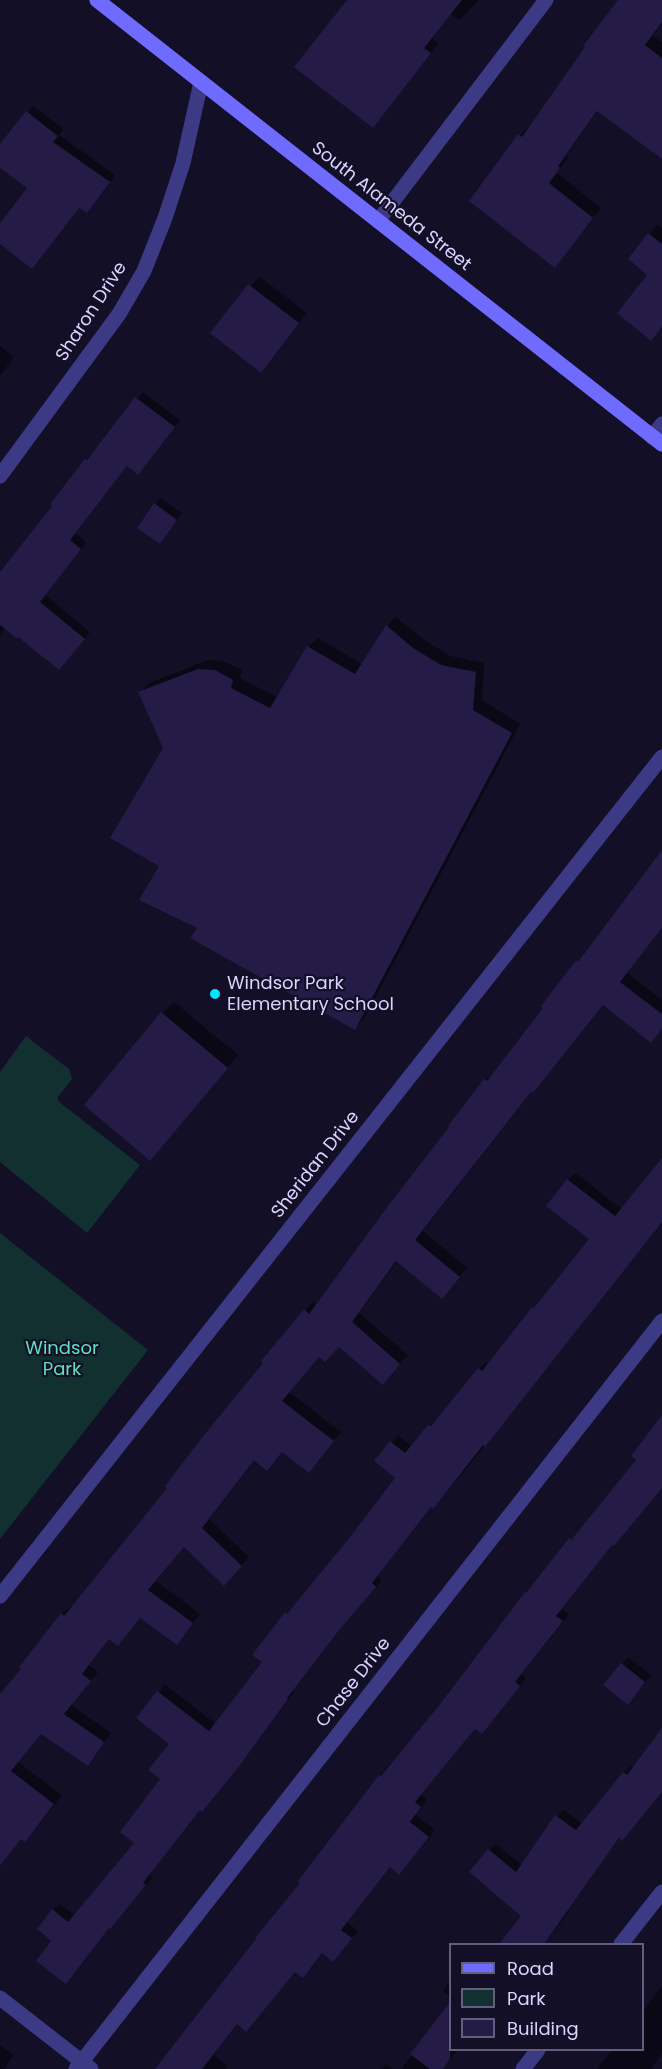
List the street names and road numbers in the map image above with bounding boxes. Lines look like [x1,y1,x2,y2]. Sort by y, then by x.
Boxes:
street label: South Alameda Street [307,138,475,276]
street label: Sharon Drive [52,258,132,366]
street label: Sheridan Drive [267,1107,365,1223]
street label: Chase Drive [312,1634,396,1732]

